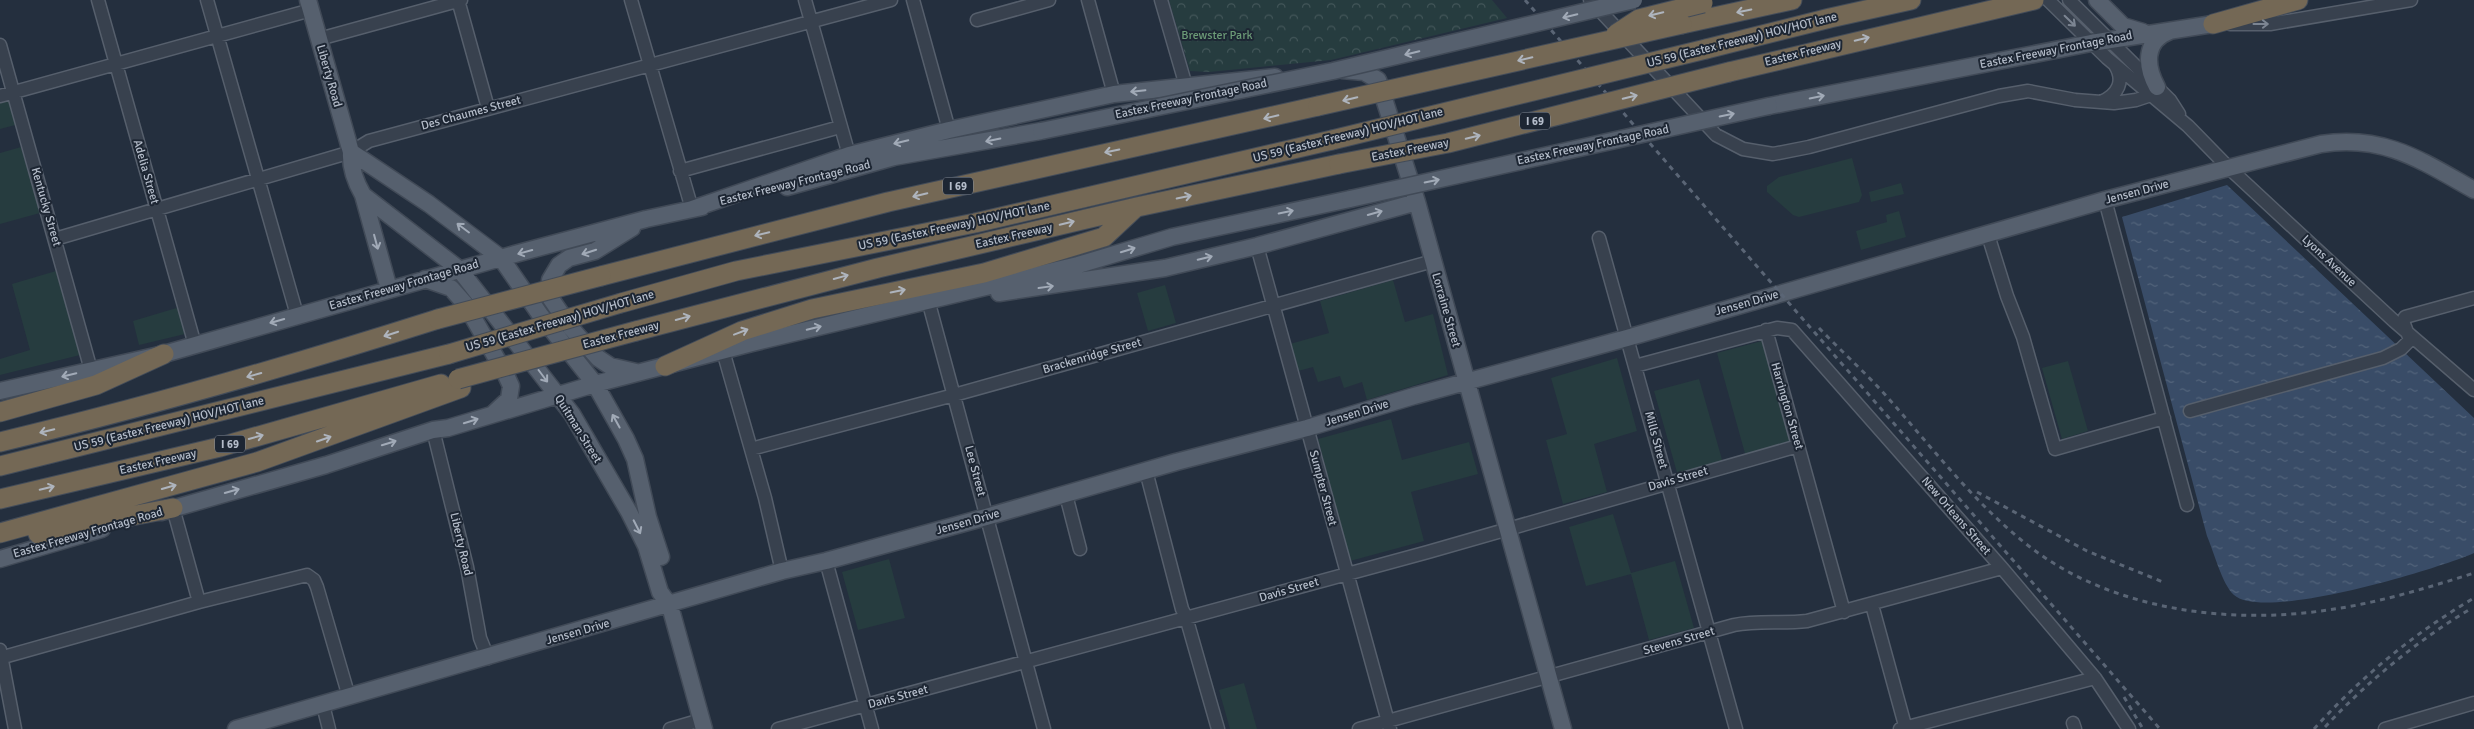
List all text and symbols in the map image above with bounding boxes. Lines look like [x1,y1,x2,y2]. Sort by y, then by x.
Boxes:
one-way arrow [1737,6,1753,16]
street label: US 59 (Eastex Freeway) HOV/HOT lane [1645,9,1839,71]
one-way arrow [1648,10,1664,20]
one-way arrow [1562,12,1578,21]
one-way arrow [2063,15,2076,27]
one-way arrow [2253,19,2269,29]
park label: Brewster Park [1181,28,1253,43]
street label: Eastex Freeway Frontage Road [1979,28,2133,72]
one-way arrow [1853,34,1869,43]
street label: Eastex Freeway [1763,37,1843,69]
street label: Liberty Road [313,43,345,109]
one-way arrow [1404,49,1420,58]
one-way arrow [1518,55,1534,64]
street label: Eastex Freeway Frontage Road [1114,76,1268,122]
one-way arrow [1130,86,1146,96]
one-way arrow [1809,91,1825,101]
street label: Des Chaumes Street [419,92,523,134]
one-way arrow [1622,92,1638,101]
one-way arrow [1342,94,1358,104]
street label: US 59 (Eastex Freeway) HOV/HOT lane [1251,104,1445,166]
one-way arrow [1719,110,1735,120]
road number: I 69 [1520,112,1550,130]
one-way arrow [1264,113,1280,122]
street label: Eastex Freeway Frontage Road [1516,122,1670,168]
one-way arrow [1464,132,1480,141]
street label: Eastex Freeway [1370,135,1450,165]
one-way arrow [985,136,1001,146]
one-way arrow [894,137,910,147]
street label: Adelia Street [130,138,162,206]
one-way arrow [1105,147,1121,157]
street label: Eastex Freeway Frontage Road [718,157,872,209]
street label: Kentucky Street [28,166,64,248]
one-way arrow [1423,175,1439,185]
street label: Jensen Drive [2104,176,2170,208]
road number: I 69 [943,178,973,195]
one-way arrow [912,191,928,200]
one-way arrow [1176,192,1192,201]
street label: US 59 (Eastex Freeway) HOV/HOT lane [857,199,1051,253]
one-way arrow [1278,207,1294,216]
one-way arrow [1366,208,1382,217]
one-way arrow [1058,218,1074,227]
street label: Eastex Freeway [974,220,1054,252]
one-way arrow [457,222,470,233]
one-way arrow [755,230,771,240]
street label: Lyons Avenue [2299,232,2359,290]
one-way arrow [371,234,381,250]
one-way arrow [1120,245,1136,255]
one-way arrow [517,247,533,257]
one-way arrow [582,248,598,257]
one-way arrow [1197,253,1213,263]
street label: Eastex Freeway Frontage Road [327,256,481,314]
street label: Lorraine Street [1428,271,1464,349]
one-way arrow [832,272,848,282]
one-way arrow [1037,281,1053,291]
one-way arrow [890,285,906,295]
street label: US 59 (Eastex Freeway) HOV/HOT lane [464,287,656,355]
street label: Jensen Drive [1714,287,1780,319]
one-way arrow [675,313,691,323]
one-way arrow [269,317,285,327]
street label: Eastex Freeway [581,318,661,352]
one-way arrow [805,323,821,332]
one-way arrow [733,326,748,336]
one-way arrow [384,330,399,339]
street label: Brackenridge Street [1041,335,1143,377]
street label: Harrington Street [1767,361,1807,451]
one-way arrow [538,369,548,383]
one-way arrow [62,371,78,380]
one-way arrow [247,371,263,381]
street label: Quitman Street [551,392,605,466]
street label: US 59 (Eastex Freeway) HOV/HOT lane [72,393,266,455]
street label: Jensen Drive [1324,396,1390,430]
street label: Mills Street [1641,410,1671,470]
one-way arrow [611,413,621,428]
one-way arrow [463,415,479,425]
one-way arrow [39,427,55,436]
one-way arrow [248,431,264,441]
one-way arrow [316,434,332,444]
road number: I 69 [215,436,245,452]
one-way arrow [380,438,396,448]
street label: Lee Street [961,444,989,498]
street label: Eastex Freeway [118,446,198,478]
street label: Sumpter Street [1306,449,1340,527]
street label: Davis Street [1646,463,1710,495]
street label: New Orleans Street [1918,474,1994,558]
one-way arrow [160,482,176,492]
one-way arrow [39,483,55,492]
one-way arrow [223,486,239,496]
street label: Eastex Freeway Frontage Road [11,504,165,562]
street label: Jensen Drive [935,506,1001,538]
street label: Liberty Road [446,511,476,577]
one-way arrow [632,520,642,535]
street label: Davis Street [1257,574,1321,606]
street label: Jensen Drive [545,616,611,648]
street label: Stevens Street [1642,624,1716,658]
street label: Davis Street [866,682,930,712]

